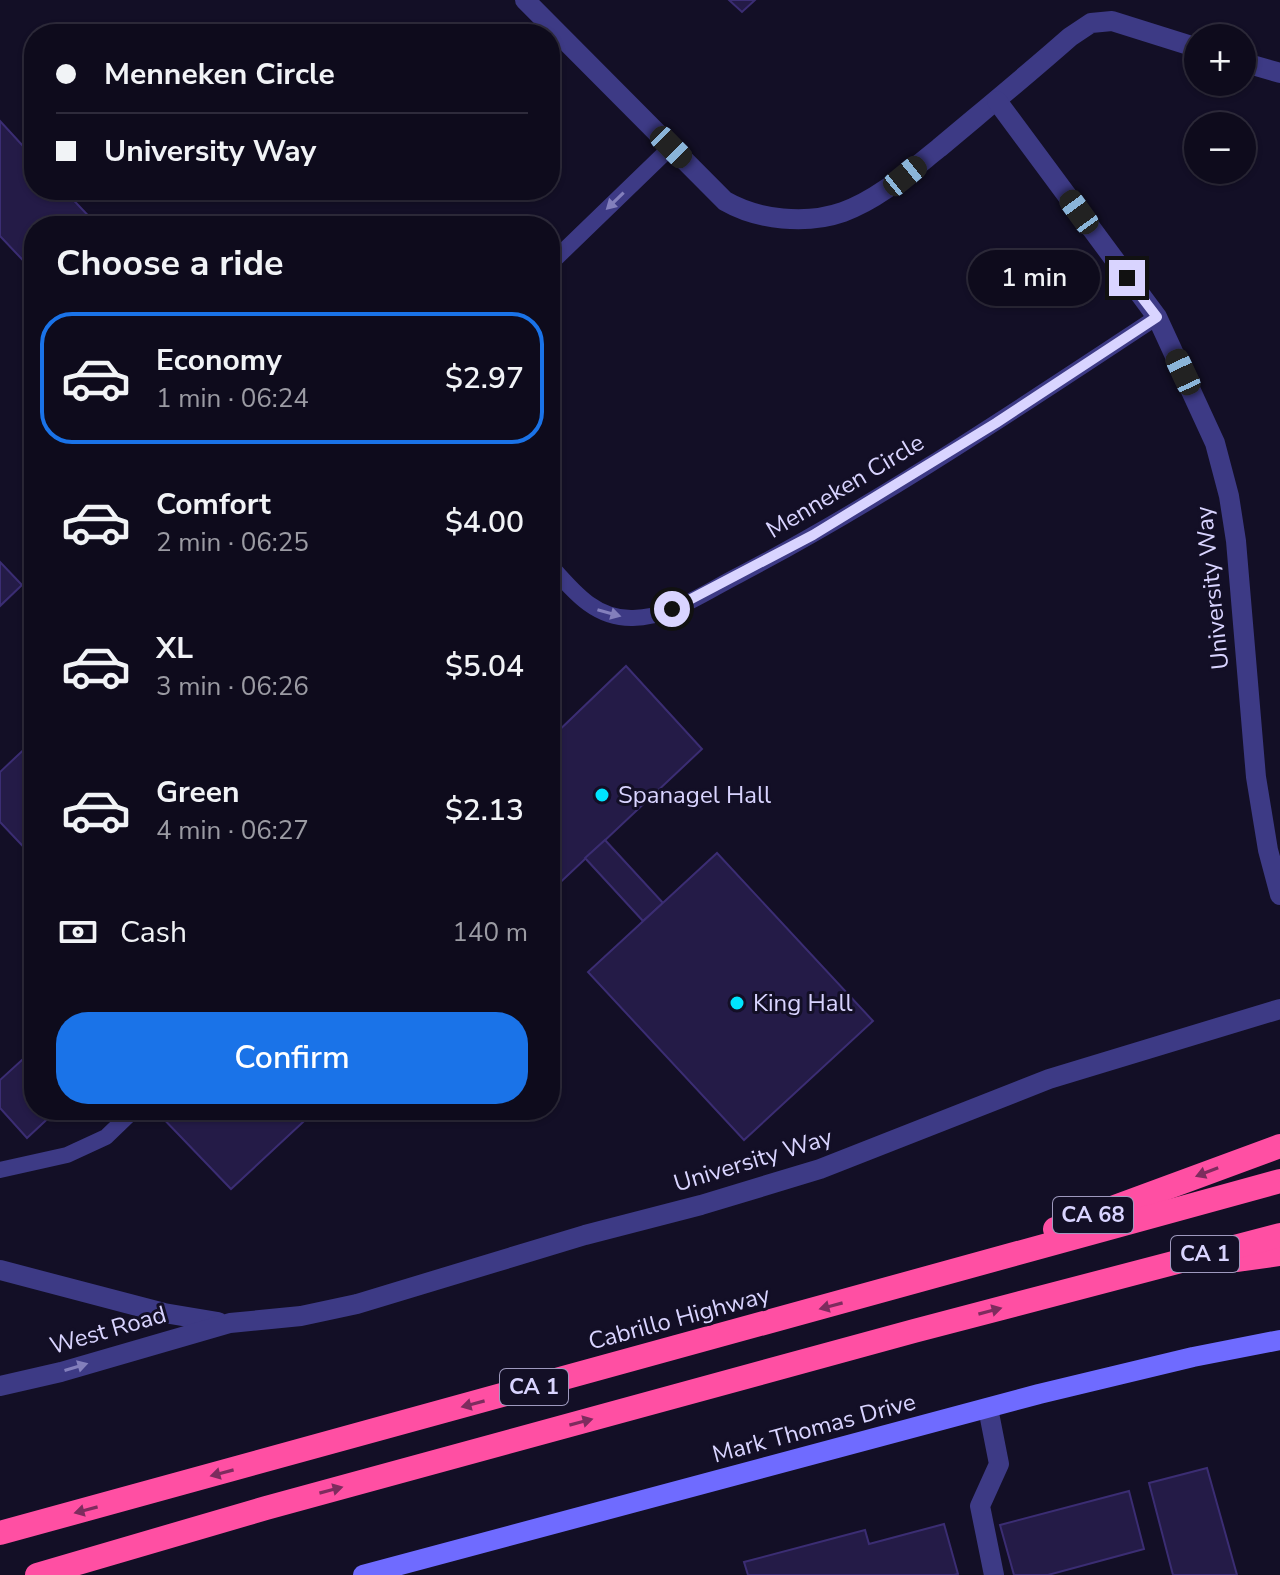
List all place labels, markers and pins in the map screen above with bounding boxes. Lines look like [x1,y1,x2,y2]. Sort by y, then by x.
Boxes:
place label: Spanagel Hall [618,779,771,811]
marker: Spanagel Hall [593,786,611,804]
place label: King Hall [753,987,853,1019]
marker: King Hall [728,994,746,1012]

